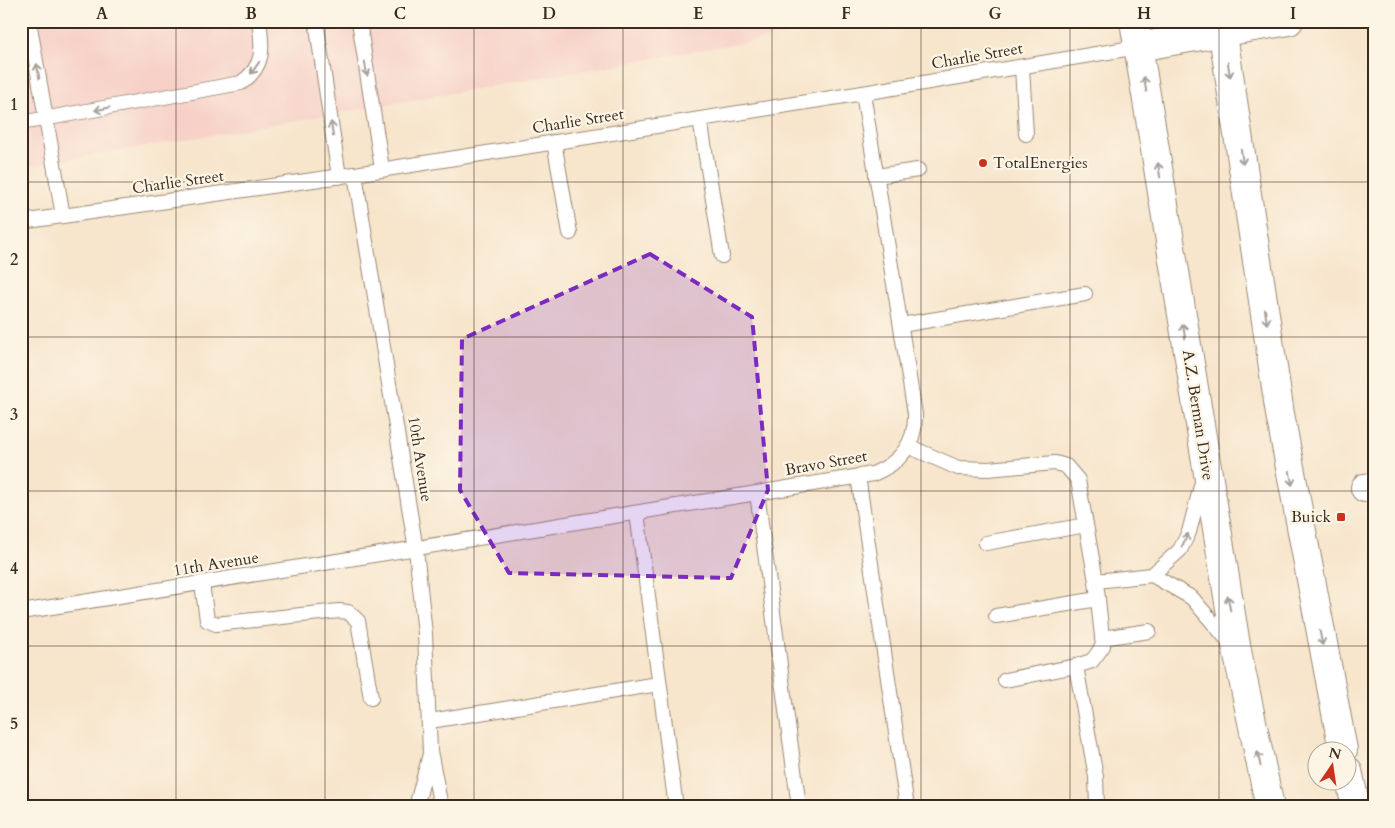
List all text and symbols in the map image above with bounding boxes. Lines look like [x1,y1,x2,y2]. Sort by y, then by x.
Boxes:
text: A [96,3,108,25]
text: B [245,3,257,25]
text: C [394,3,406,25]
text: D [542,3,556,25]
text: E [693,3,703,25]
text: F [841,3,851,25]
text: G [988,3,1002,25]
text: H [1137,3,1151,25]
text: I [1290,3,1296,25]
street label: Charlie Street [930,37,1024,75]
one-way arrow [250,60,260,74]
one-way arrow [362,61,372,77]
one-way arrow [1224,62,1234,78]
one-way arrow [33,64,42,80]
one-way arrow [1139,76,1149,92]
text: 1 [10,94,18,116]
street label: Charlie Street [531,103,625,139]
one-way arrow [94,105,110,114]
one-way arrow [327,121,337,137]
one-way arrow [1237,148,1247,164]
place label: TotalEnergies [993,152,1088,174]
marker: TotalEnergies [977,157,989,169]
one-way arrow [1153,162,1163,178]
street label: Charlie Street [131,165,225,199]
text: 2 [10,249,18,271]
one-way arrow [1261,309,1271,325]
one-way arrow [1179,323,1189,339]
street label: A.Z. Berman Drive [1177,348,1219,482]
text: 3 [10,404,18,426]
street label: 10th Avenue [402,415,438,503]
street label: Bravo Street [783,445,869,481]
one-way arrow [1287,469,1297,485]
place label: Buick [1291,506,1331,528]
marker: Buick [1335,511,1347,523]
one-way arrow [1180,532,1190,547]
street label: 11th Avenue [172,546,260,582]
text: 4 [10,558,18,580]
one-way arrow [1223,596,1233,612]
one-way arrow [1316,629,1326,645]
text: 5 [10,713,18,735]
north arrow [1308,740,1358,790]
text: N [1327,743,1343,764]
one-way arrow [1254,752,1263,768]

